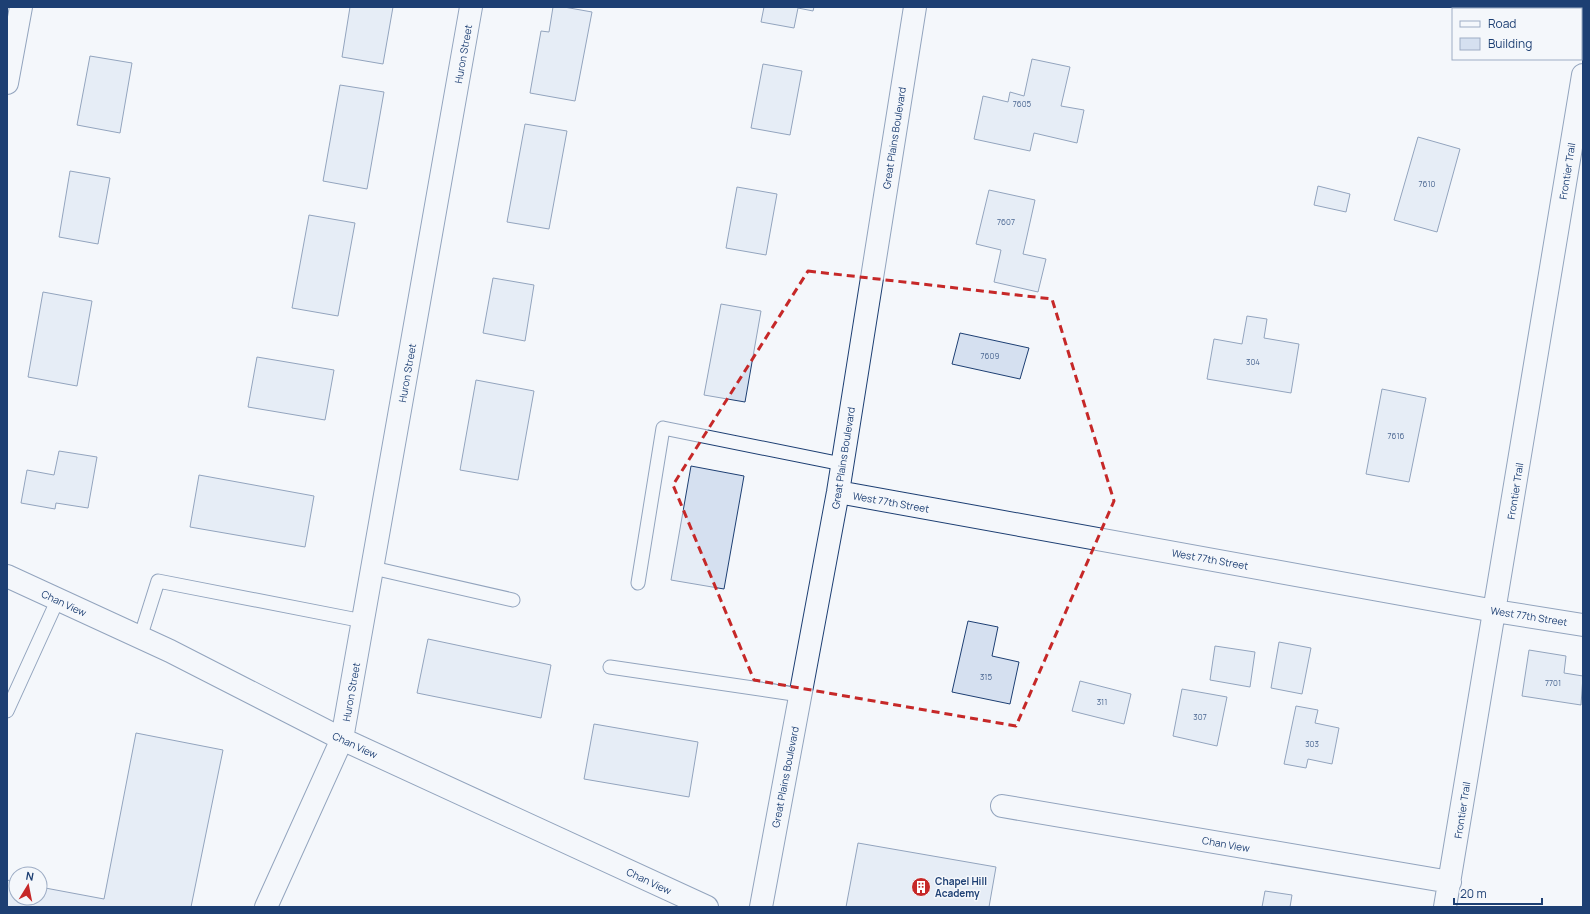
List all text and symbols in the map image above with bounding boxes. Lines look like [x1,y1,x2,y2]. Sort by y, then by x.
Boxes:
legend [1452,8,1582,60]
text: Road [1488,15,1516,32]
street label: Huron Street [451,23,475,85]
text: Building [1488,35,1532,52]
street label: Great Plains Boulevard [879,86,909,190]
house number: 7605 [1013,98,1032,109]
street label: Frontier Trail [1556,142,1578,200]
house number: 7610 [1419,178,1436,189]
house number: 7607 [997,216,1015,227]
street label: Huron Street [395,342,419,404]
house number: 7609 [981,350,999,361]
house number: 304 [1246,356,1260,367]
street label: Great Plains Boulevard [828,406,858,510]
house number: 7616 [1388,430,1405,441]
street label: Frontier Trail [1504,462,1526,520]
street label: West 77th Street [852,488,930,516]
street label: West 77th Street [1171,545,1249,573]
street label: Chan View [39,586,89,620]
street label: West 77th Street [1490,603,1568,629]
street label: Huron Street [339,661,363,723]
house number: 315 [980,671,992,682]
house number: 7701 [1545,677,1561,688]
house number: 311 [1097,696,1107,707]
house number: 307 [1193,711,1207,722]
street label: Great Plains Boulevard [768,725,802,829]
street label: Chan View [330,728,380,762]
house number: 303 [1305,738,1319,749]
street label: Frontier Trail [1451,781,1473,839]
street label: Chan View [1201,833,1251,855]
street label: Chan View [624,864,674,898]
north arrow [8,866,48,906]
text: N [25,868,35,884]
place label: Chapel Hill Academy [935,874,987,900]
building icon: Chapel Hill Academy [910,876,932,898]
scale bar [1454,880,1542,906]
text: 20 m [1460,885,1487,902]

